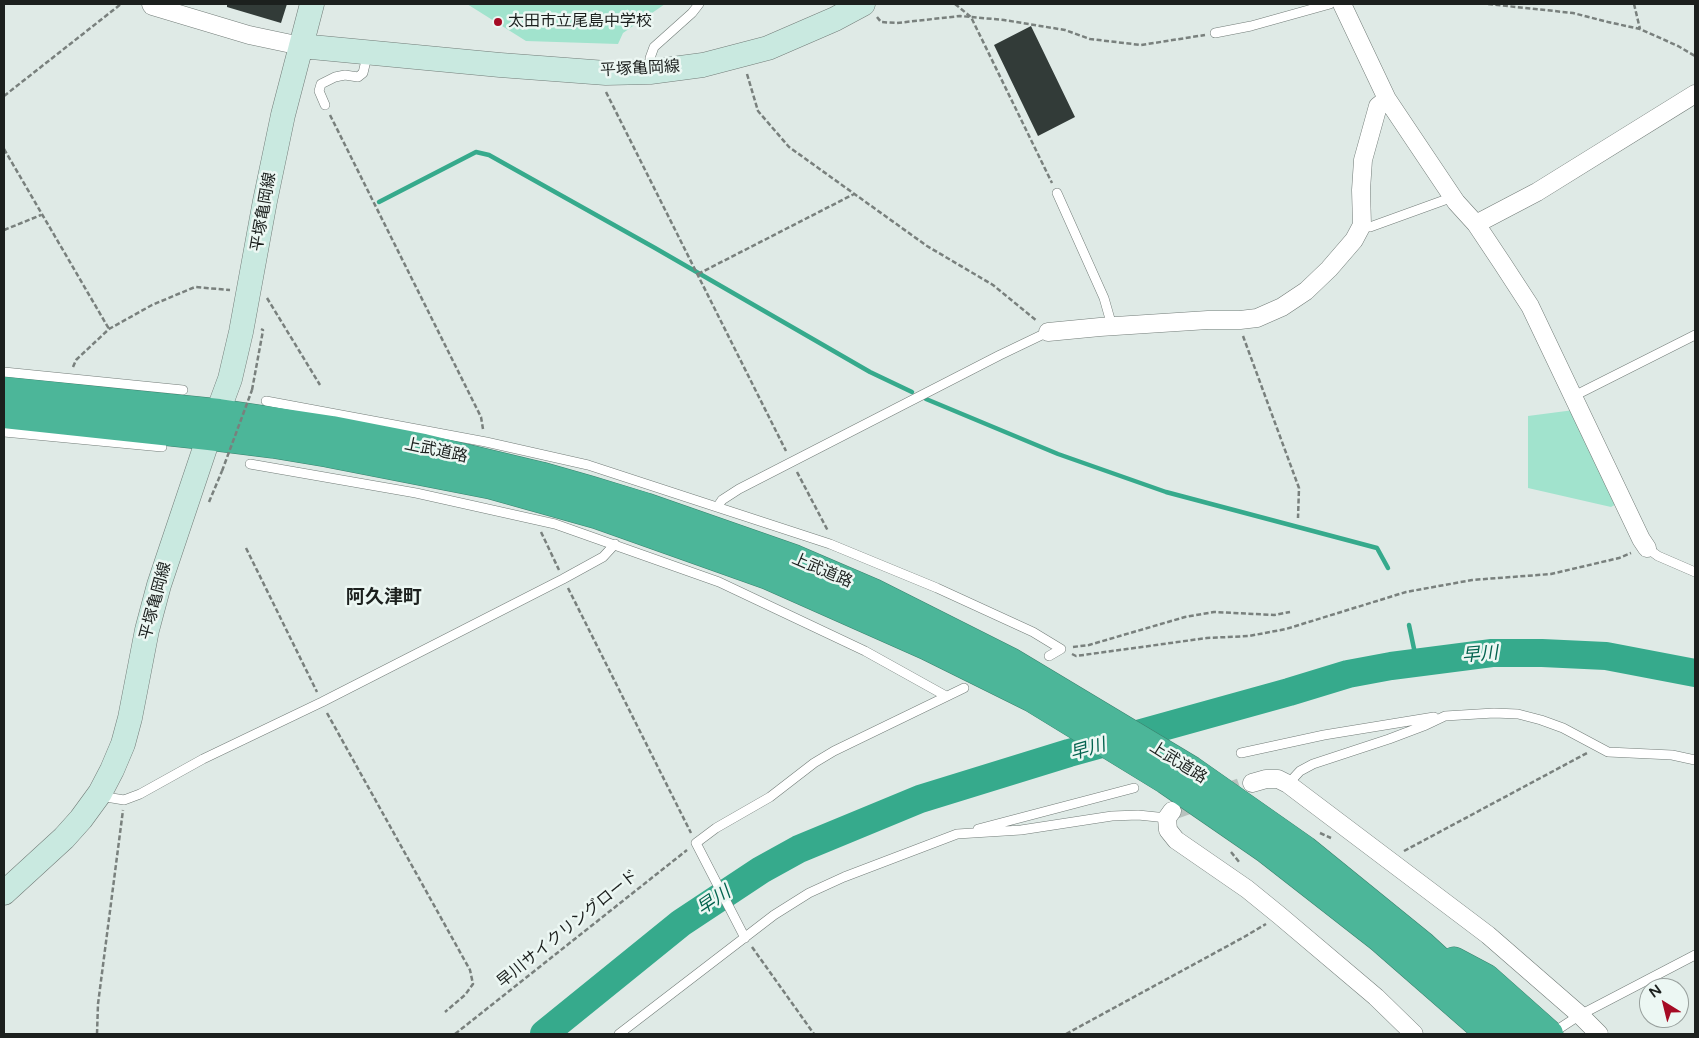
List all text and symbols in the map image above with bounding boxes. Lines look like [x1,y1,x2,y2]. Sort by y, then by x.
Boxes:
place label: 太田市立尾島中学校 [508,12,652,32]
marker: 太田市立尾島中学校 [492,16,504,28]
street label: 平塚亀岡線 [600,57,680,81]
street label: 平塚亀岡線 [248,171,280,253]
street label: 上武道路 [403,435,469,467]
street label: 上武道路 [789,550,855,592]
street label: 平塚亀岡線 [136,560,176,642]
district label: 阿久津町 [346,587,422,609]
water label: 早川 [1461,643,1499,667]
water label: 早川 [1068,735,1108,765]
street label: 上武道路 [1146,738,1210,788]
street label: 早川サイクリングロード [494,866,642,992]
water label: 早川 [693,882,735,920]
north arrow [1639,978,1689,1028]
text: N [1646,981,1665,1001]

